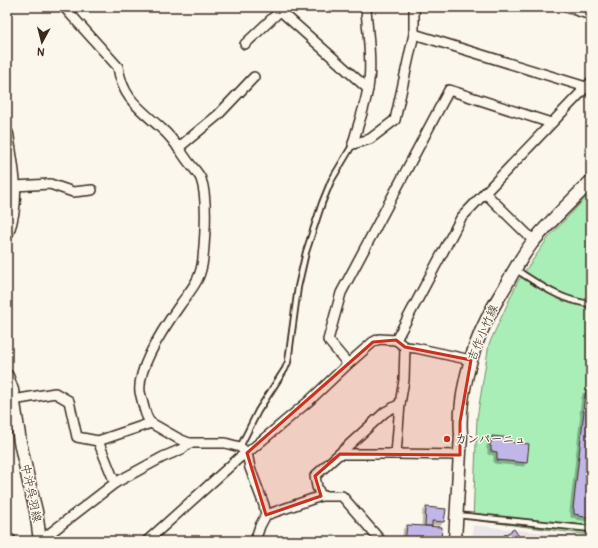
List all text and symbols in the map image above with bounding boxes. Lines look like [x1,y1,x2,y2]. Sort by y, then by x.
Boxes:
north arrow [22,22,62,62]
text: N [36,44,45,58]
street label: 吉作小竹線 [464,302,502,364]
place label: カンパーニュ [455,432,527,447]
marker: カンパーニュ [442,434,452,444]
street label: 中沖呉羽線 [17,462,45,524]

